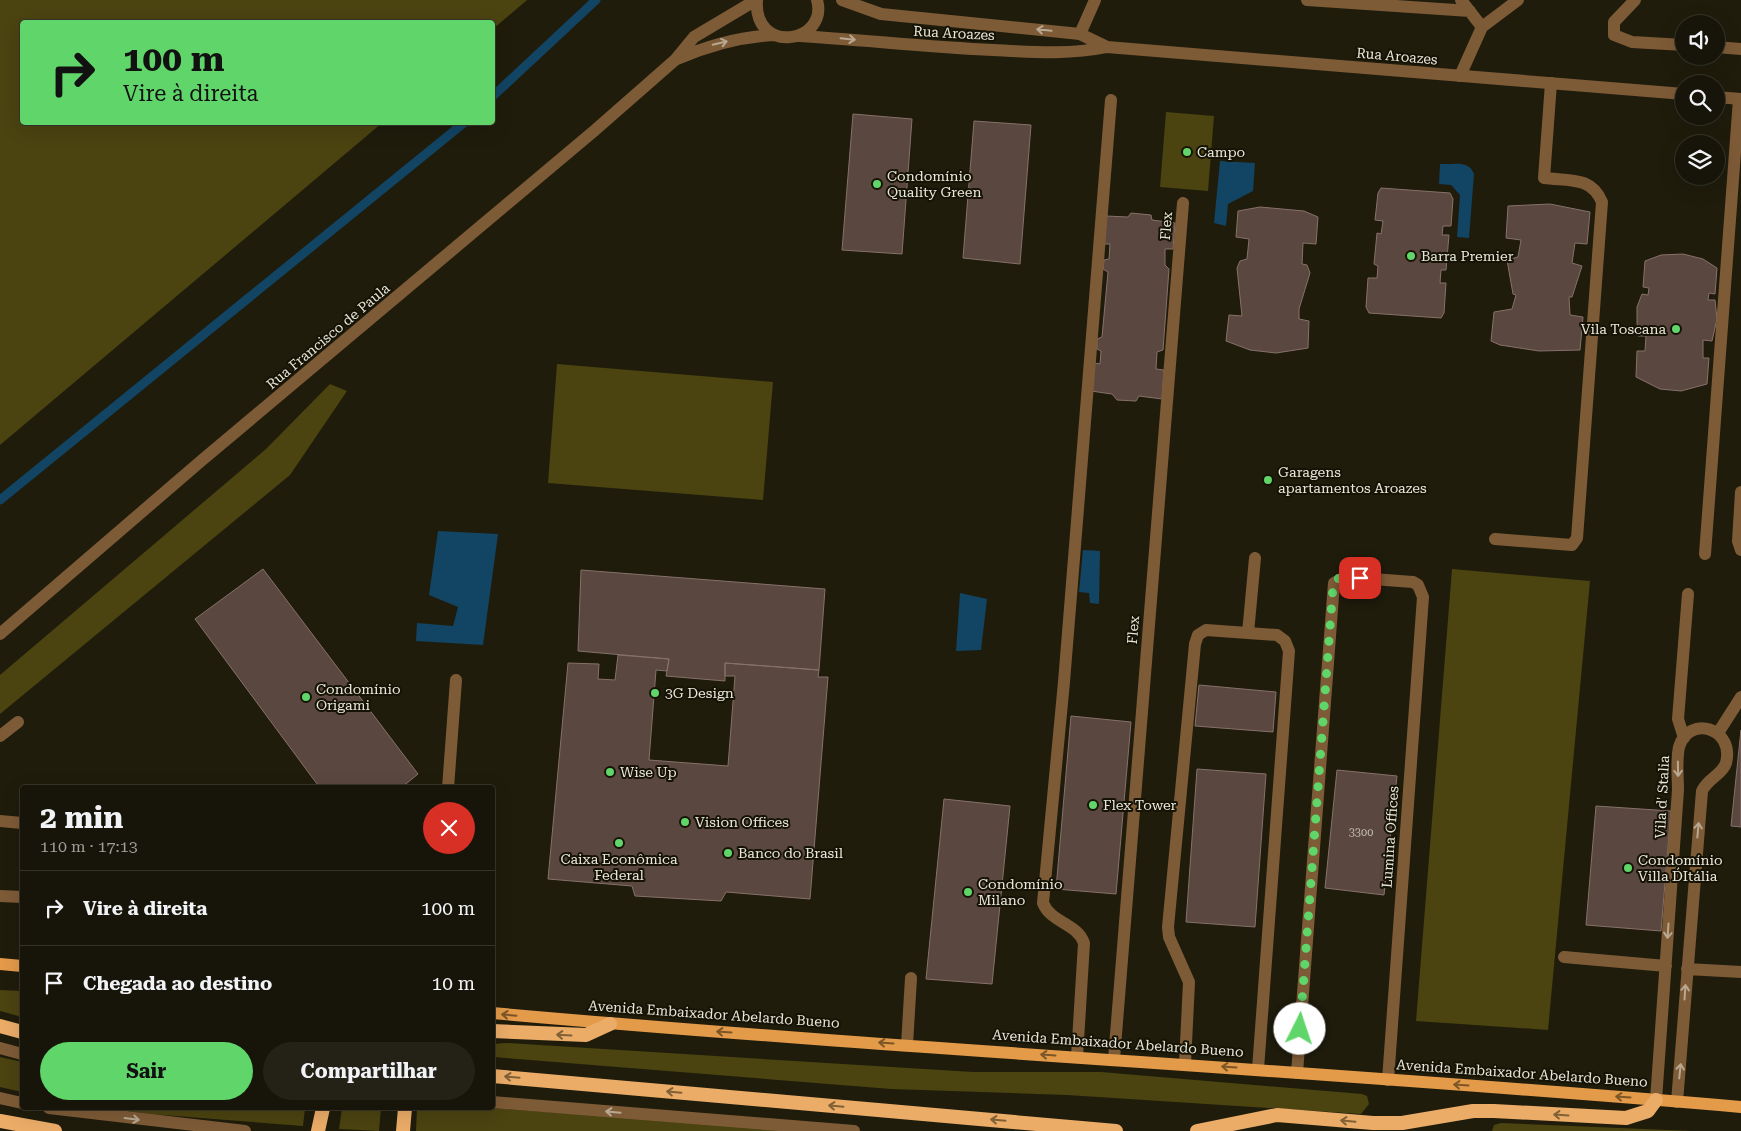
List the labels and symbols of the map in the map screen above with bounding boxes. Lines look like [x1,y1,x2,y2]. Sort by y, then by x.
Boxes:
street label: Rua Aroazes [913,23,996,43]
one-way arrow [1036,25,1052,35]
one-way arrow [840,34,856,44]
one-way arrow [712,38,728,47]
street label: Rua Aroazes [1356,44,1439,68]
place label: Campo [1197,144,1245,160]
marker: Campo [1181,146,1193,158]
place label: Condomínio Quality Green [887,168,981,200]
marker: Condomínio Quality Green [871,178,883,190]
street label: Flex [1157,211,1175,241]
place label: Barra Premier [1421,248,1514,264]
marker: Barra Premier [1405,250,1417,262]
street label: Rua Francisco de Paula [263,280,393,392]
place label: Vila Toscana [1581,321,1666,337]
marker: Vila Toscana [1670,323,1682,335]
place label: Garagens apartamentos Aroazes [1278,464,1427,496]
marker: Garagens apartamentos Aroazes [1262,474,1274,486]
pin [1339,557,1381,599]
street label: Flex [1124,615,1142,645]
place label: Condomínio Origami [316,681,401,713]
place label: 3G Design [665,685,734,701]
marker: 3G Design [649,687,661,699]
marker: Condomínio Origami [300,691,312,703]
street label: Vila d' Stalia [1652,755,1672,839]
one-way arrow [1673,760,1682,776]
place label: Wise Up [620,764,677,780]
marker: Wise Up [604,766,616,778]
street label: Lumina Offices [1378,785,1402,888]
place label: Flex Tower [1103,797,1177,813]
marker: Flex Tower [1087,799,1099,811]
place label: Vision Offices [695,814,789,830]
marker: Vision Offices [679,816,691,828]
one-way arrow [1694,822,1703,838]
house number: 3300 [1349,826,1373,839]
marker: Caixa Econômica Federal [613,837,625,849]
place label: Banco do Brasil [738,845,844,861]
marker: Banco do Brasil [722,847,734,859]
place label: Caixa Econômica Federal [560,851,678,883]
place label: Condomínio Villa D´Itália [1638,852,1723,884]
marker: Condomínio Villa D´Itália [1622,862,1634,874]
place label: Condomínio Milano [978,876,1063,908]
marker: Condomínio Milano [962,886,974,898]
one-way arrow [1664,922,1673,938]
one-way arrow [1681,984,1690,1000]
street label: Avenida Embaixador Abelardo Bueno [588,997,840,1031]
position arrow [1273,1002,1325,1054]
one-way arrow [502,1010,518,1019]
street label: Avenida Embaixador Abelardo Bueno [992,1026,1244,1060]
one-way arrow [716,1027,732,1036]
one-way arrow [556,1030,572,1039]
one-way arrow [878,1039,894,1048]
one-way arrow [1040,1050,1056,1059]
street label: Avenida Embaixador Abelardo Bueno [1396,1056,1648,1090]
one-way arrow [1221,1062,1237,1072]
one-way arrow [1675,1063,1684,1079]
one-way arrow [504,1073,520,1082]
one-way arrow [1453,1081,1469,1090]
one-way arrow [666,1087,682,1096]
one-way arrow [1615,1093,1631,1102]
one-way arrow [828,1101,844,1111]
one-way arrow [605,1107,621,1117]
one-way arrow [1554,1111,1570,1120]
one-way arrow [123,1114,139,1124]
one-way arrow [990,1116,1006,1125]
one-way arrow [1340,1117,1356,1126]

